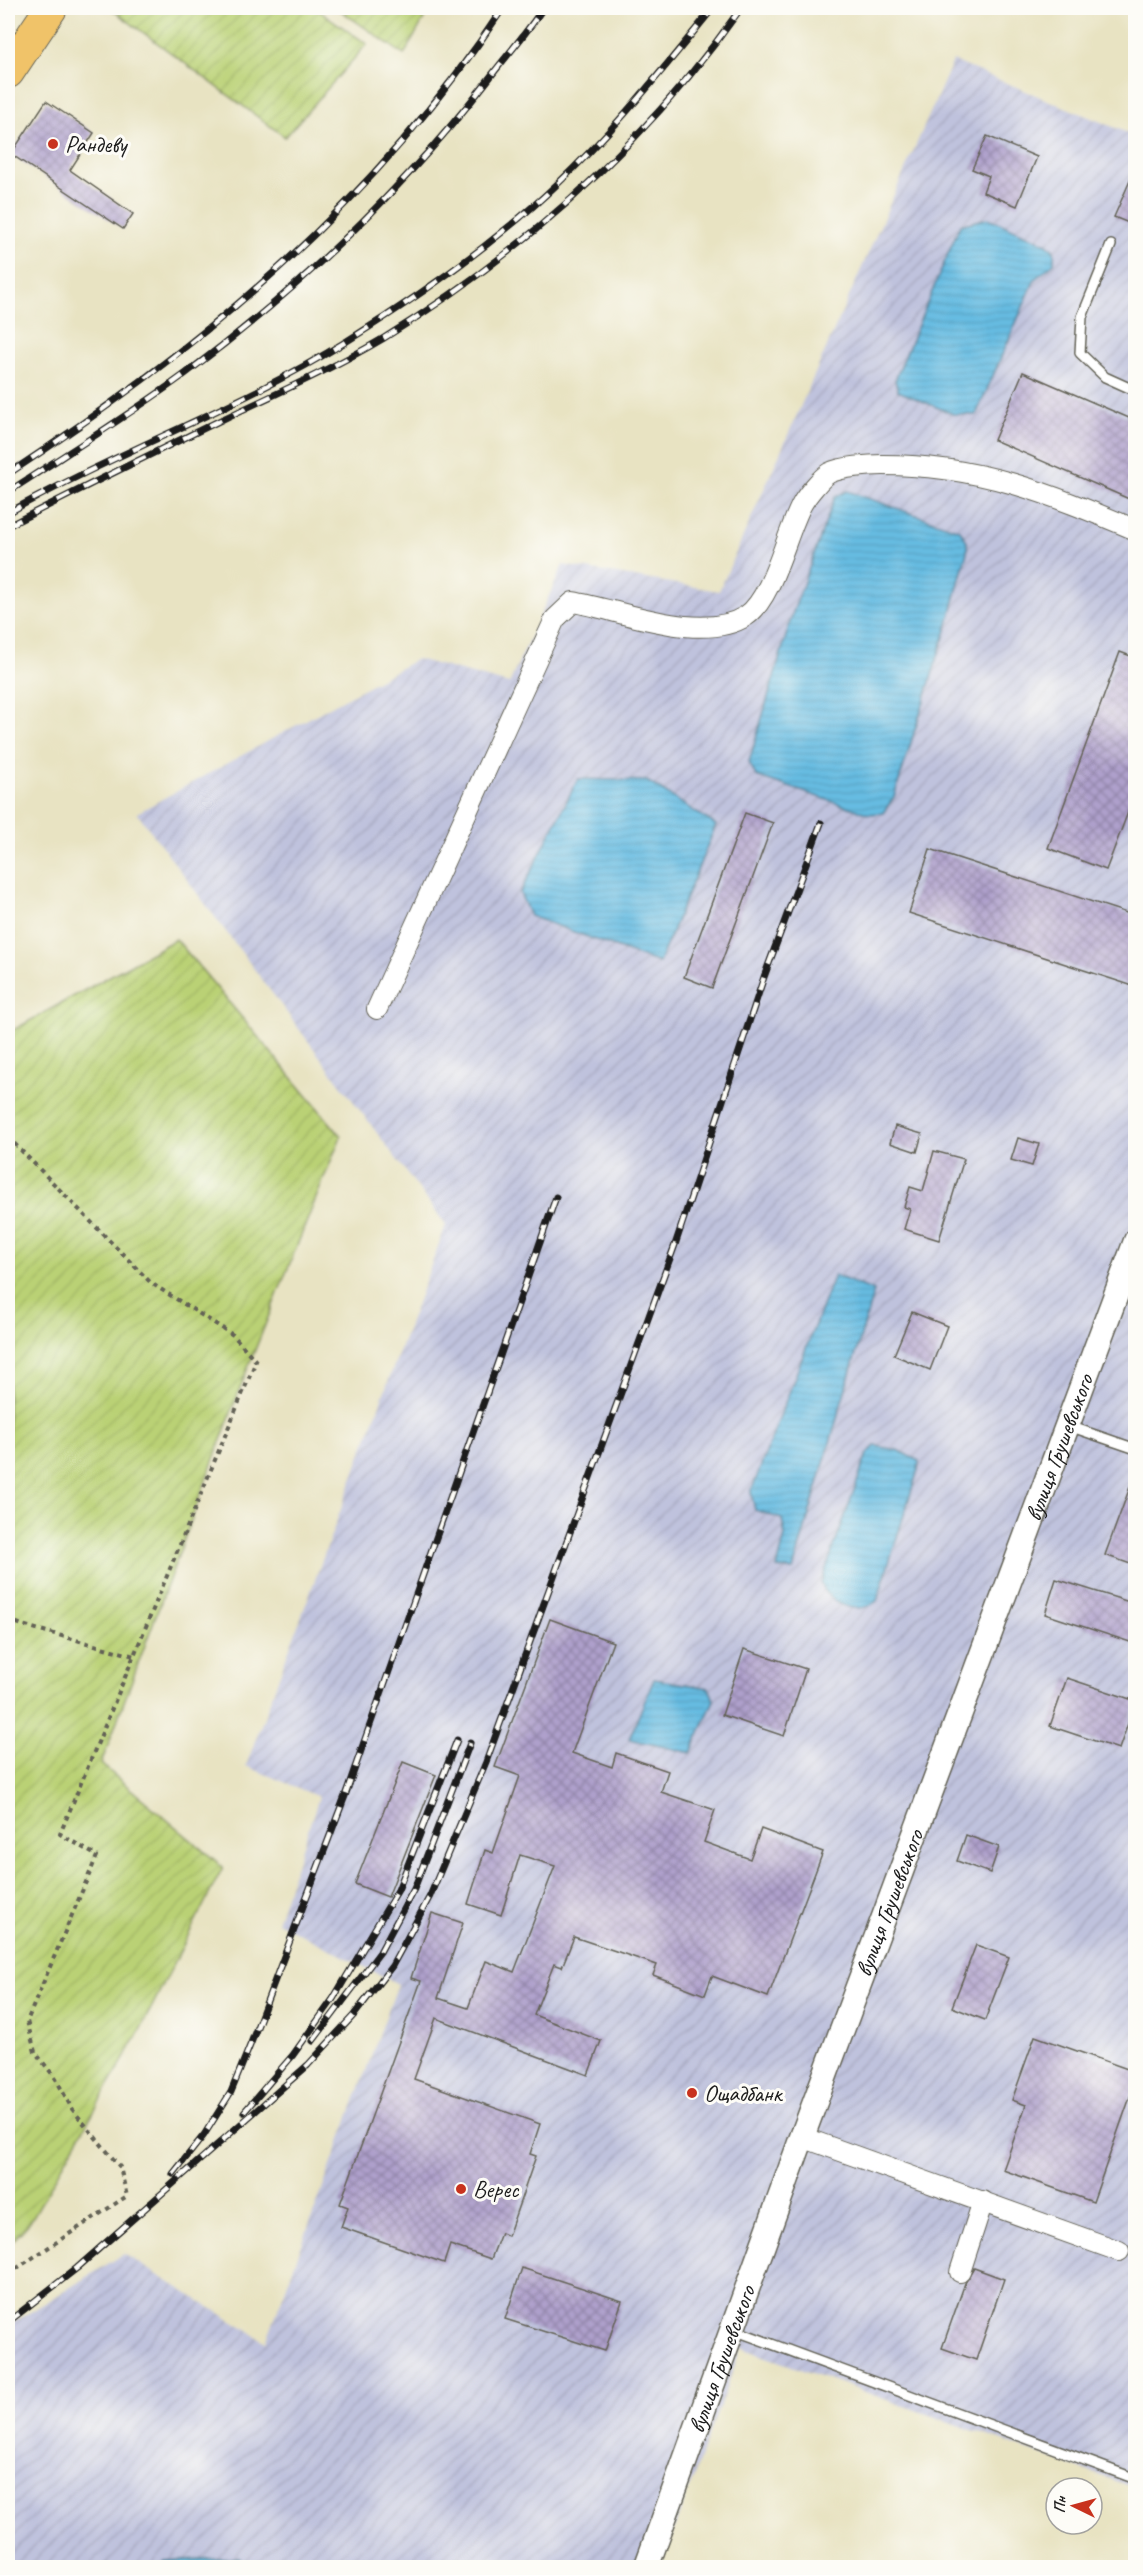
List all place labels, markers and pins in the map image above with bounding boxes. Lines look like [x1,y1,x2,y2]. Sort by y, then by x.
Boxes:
place label: Рандеву [65,129,128,159]
marker: Рандеву [46,137,60,151]
place label: Ощадбанк [704,2078,784,2108]
marker: Ощадбанк [685,2086,699,2100]
place label: Верес [473,2174,520,2204]
marker: Верес [454,2182,468,2196]

